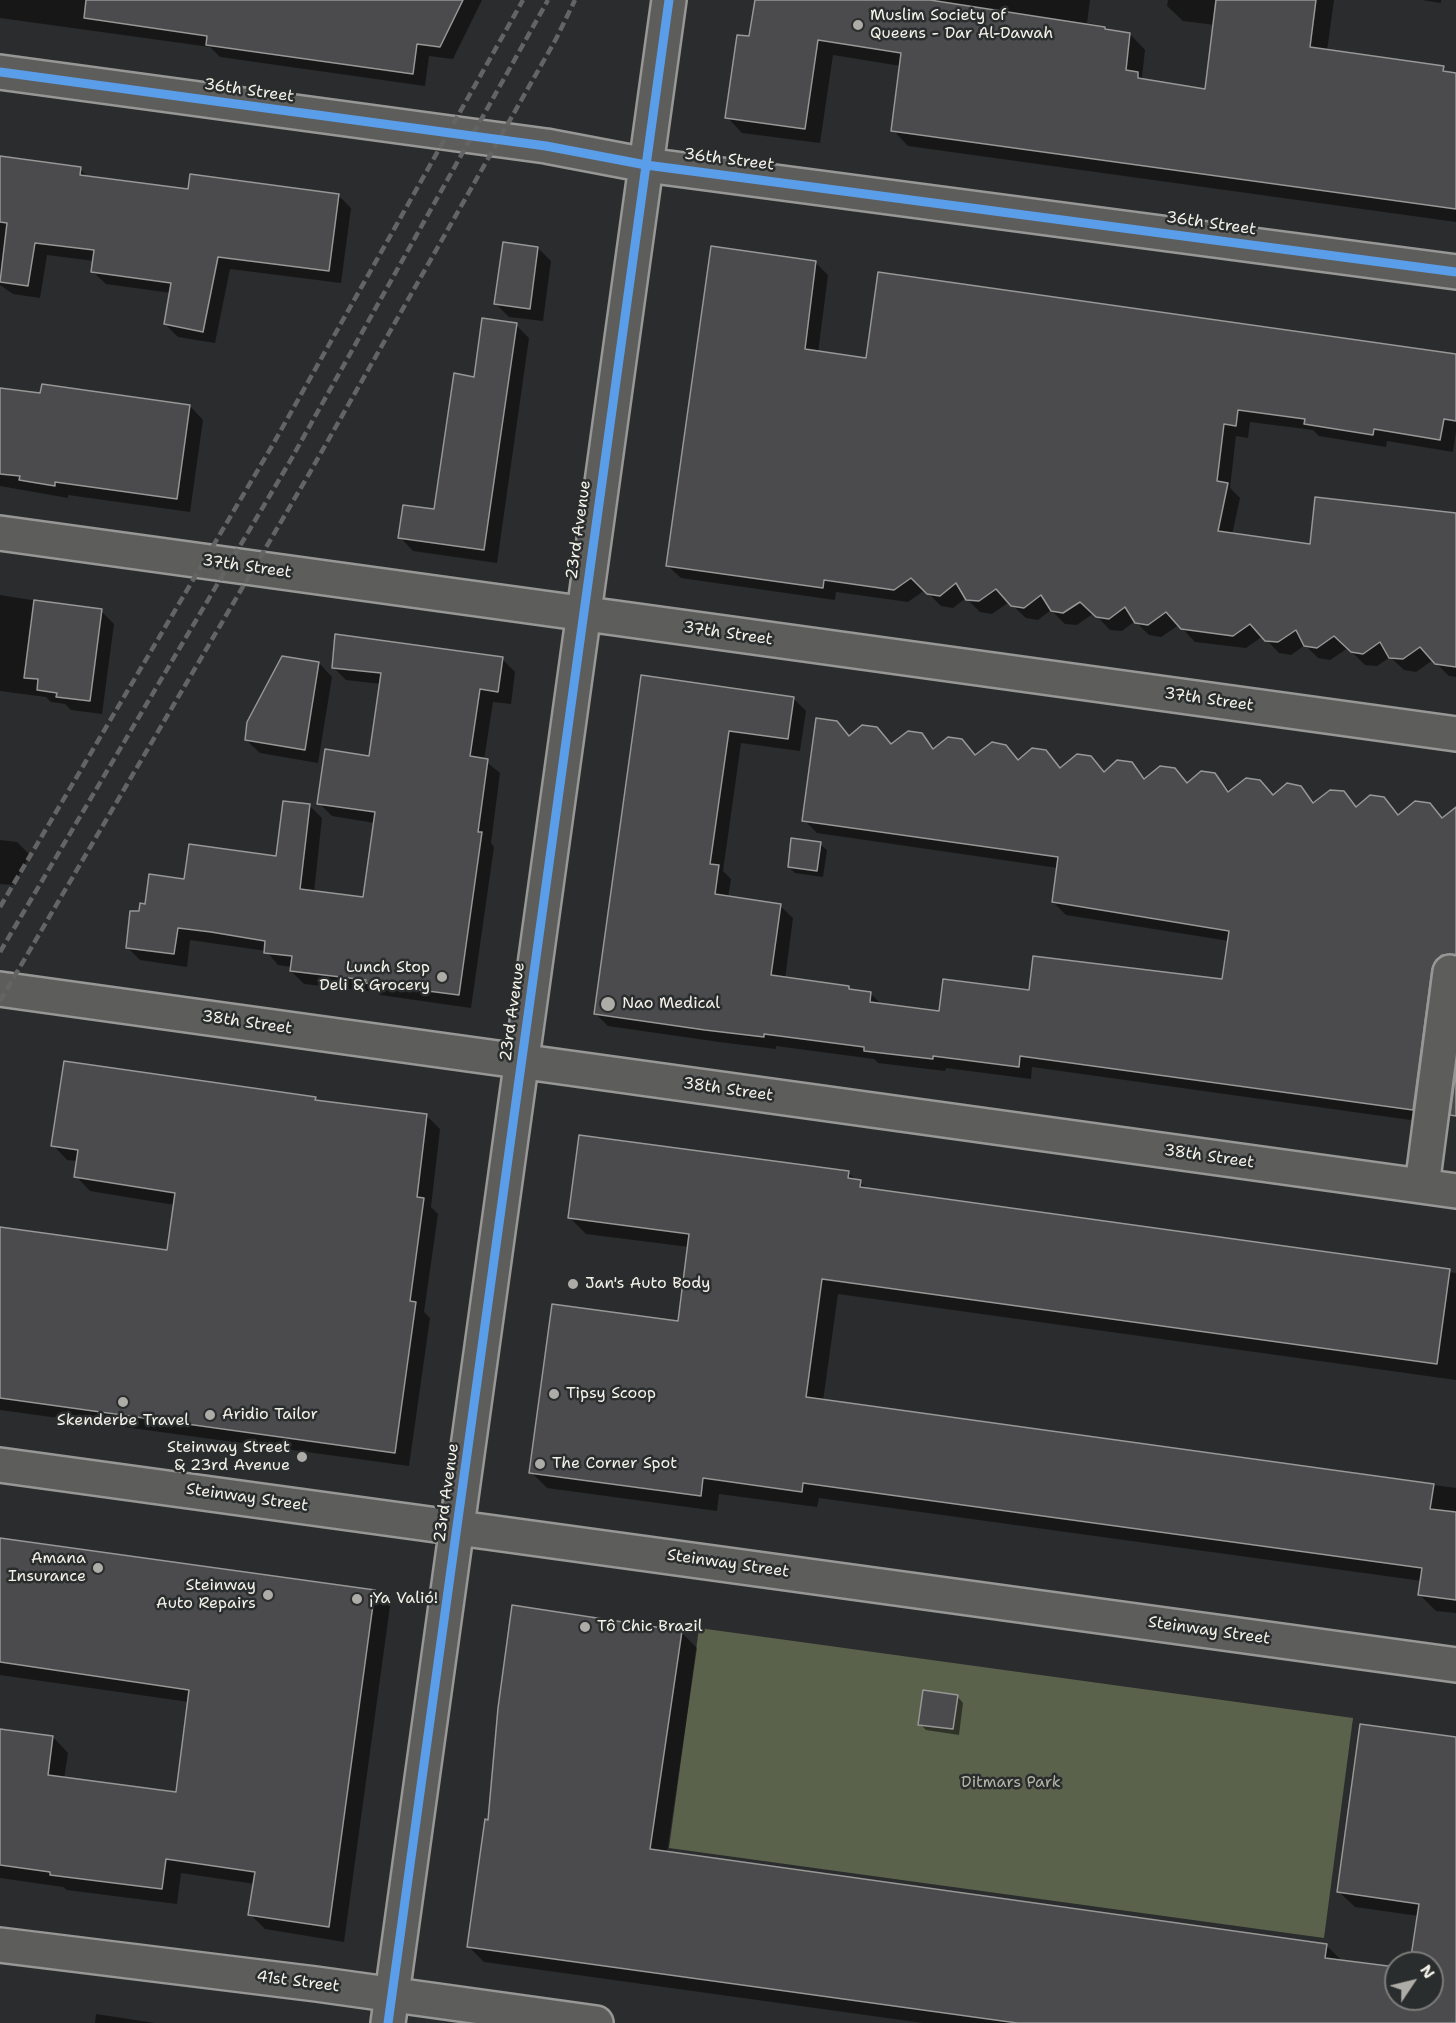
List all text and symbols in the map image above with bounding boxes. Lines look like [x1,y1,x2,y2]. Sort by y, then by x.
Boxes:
place label: Muslim Society of Queens - Dar Al-Dawah [870,6,1053,44]
marker: Muslim Society of Queens - Dar Al-Dawah [851,18,865,32]
street label: 36th Street [203,75,295,107]
street label: 36th Street [683,145,775,175]
street label: 36th Street [1165,208,1257,240]
street label: 23rd Avenue [563,479,595,581]
street label: 37th Street [201,551,293,583]
street label: 37th Street [682,618,774,650]
street label: 37th Street [1163,684,1255,716]
place label: Lunch Stop Deli & Grocery [319,958,430,996]
street label: 23rd Avenue [497,961,529,1063]
marker: Lunch Stop Deli & Grocery [435,970,449,984]
place label: Nao Medical [622,994,720,1014]
marker: Nao Medical [599,995,617,1013]
street label: 38th Street [201,1007,293,1039]
street label: 38th Street [682,1074,774,1106]
street label: 38th Street [1163,1141,1255,1173]
place label: Jan's Auto Body [585,1274,710,1294]
marker: Jan's Auto Body [566,1277,580,1291]
place label: Tipsy Scoop [566,1384,656,1404]
marker: Tipsy Scoop [547,1387,561,1401]
marker: Skenderbe Travel [116,1395,130,1409]
place label: Aridio Tailor [222,1405,318,1425]
marker: Aridio Tailor [203,1408,217,1422]
place label: Skenderbe Travel [57,1411,189,1431]
place label: Steinway Street & 23rd Avenue [167,1438,290,1476]
street label: 23rd Avenue [431,1442,463,1544]
marker: Steinway Street & 23rd Avenue [295,1450,309,1464]
place label: The Corner Spot [552,1454,677,1474]
marker: The Corner Spot [533,1457,547,1471]
street label: Steinway Street [185,1480,309,1516]
street label: Steinway Street [666,1546,790,1582]
place label: Amana Insurance [8,1549,86,1587]
marker: Amana Insurance [91,1561,105,1575]
place label: Steinway Auto Repairs [156,1576,256,1614]
marker: Steinway Auto Repairs [261,1588,275,1602]
place label: ¡Ya Valió! [369,1589,438,1609]
marker: ¡Ya Valió! [350,1592,364,1606]
street label: Steinway Street [1147,1613,1271,1649]
place label: Tô Chic Brazil [597,1617,702,1637]
marker: Tô Chic Brazil [578,1620,592,1634]
park label: Ditmars Park [961,1773,1061,1793]
north arrow [1384,1951,1444,2011]
text: N [1415,1960,1440,1983]
street label: 41st Street [255,1967,341,1997]

